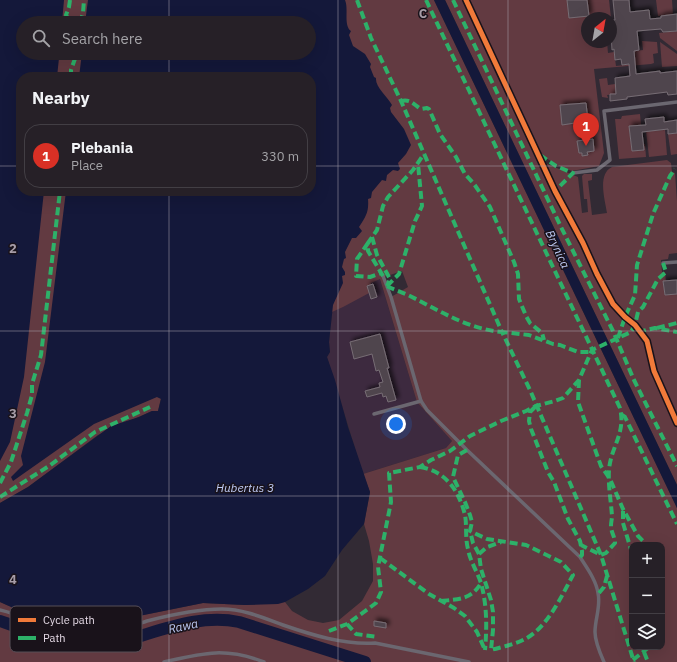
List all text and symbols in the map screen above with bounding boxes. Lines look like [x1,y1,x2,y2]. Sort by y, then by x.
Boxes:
text: C [419,5,428,22]
north arrow [581,12,617,48]
search box [16,16,316,60]
icon: search [30,27,52,49]
text: Search here [62,29,142,48]
text: Nearby [32,87,90,109]
pin: 1 [573,113,599,146]
text: Plebania [71,138,133,157]
text: 1 [42,148,50,165]
text: 330 m [261,148,299,165]
text: Place [71,157,103,174]
water label: Brynica [543,227,573,271]
text: 2 [9,240,17,257]
text: 3 [9,405,17,422]
your location [386,414,406,434]
water label: Hubertus 3 [216,480,274,495]
map controls [629,542,665,650]
button: + [629,542,665,578]
text: 4 [9,571,17,588]
button: − [629,578,665,614]
legend [10,606,142,652]
text: Cycle path [43,613,95,627]
button: layers [629,614,665,650]
water label: Rawa [167,616,199,636]
text: Path [43,631,66,645]

